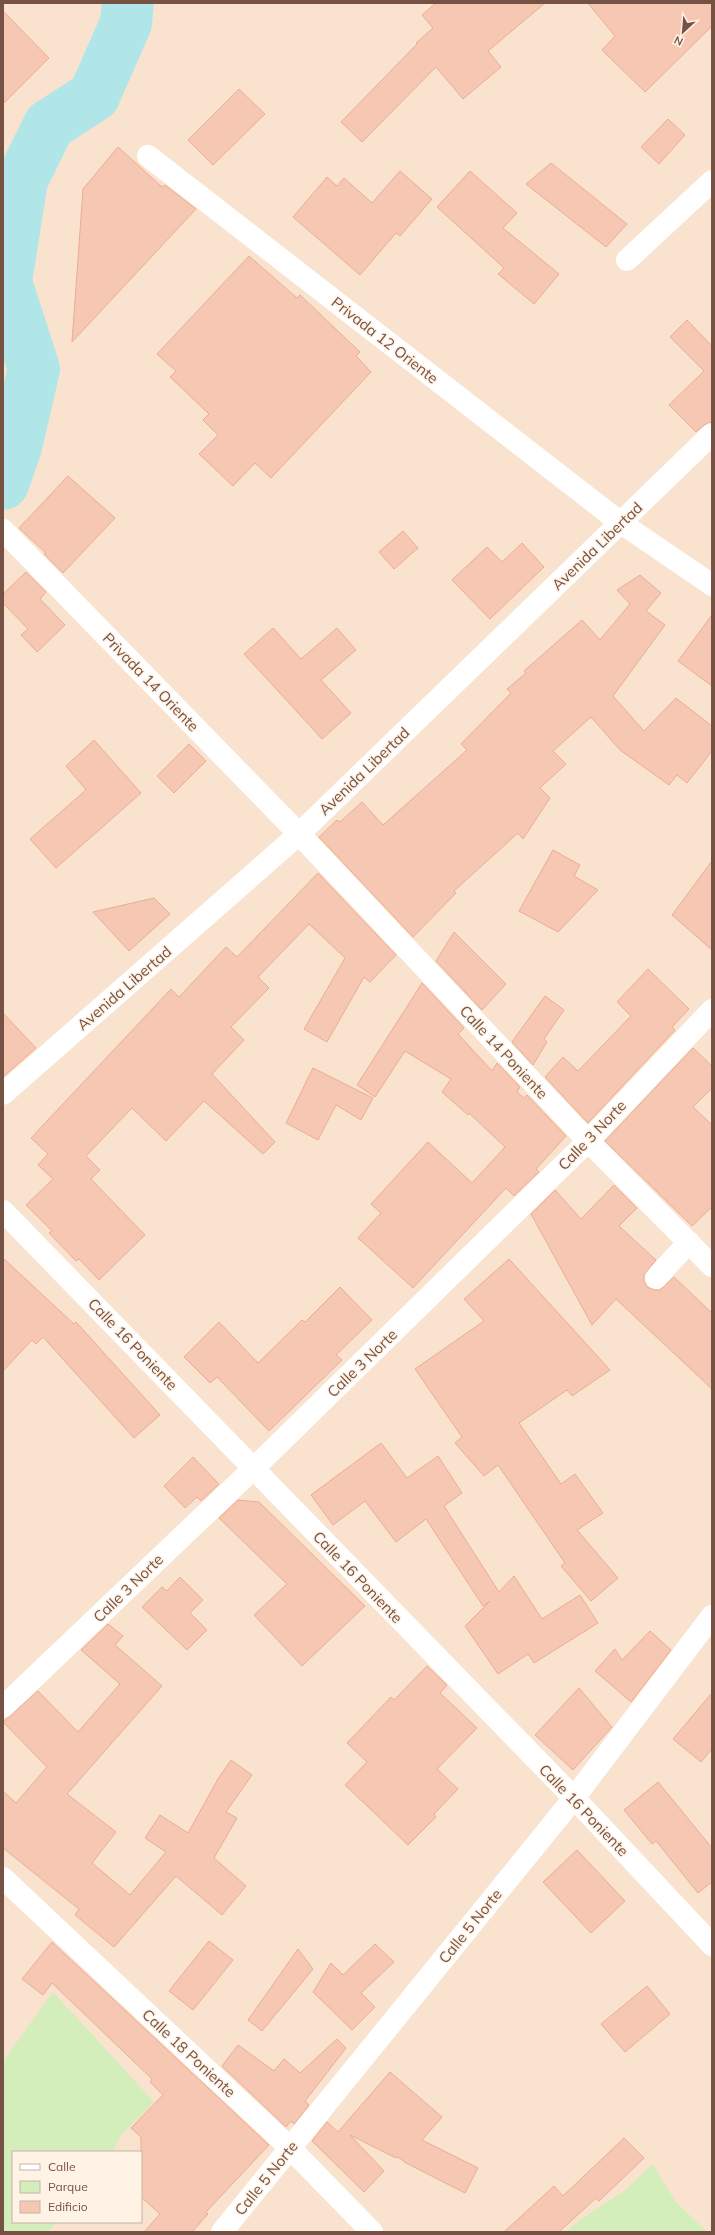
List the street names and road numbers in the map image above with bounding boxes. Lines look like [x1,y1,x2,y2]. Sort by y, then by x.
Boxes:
street label: Privada 12 Oriente [328,292,442,388]
street label: Avenida Libertad [548,498,646,594]
street label: Privada 14 Oriente [99,629,203,735]
street label: Avenida Libertad [315,723,413,819]
street label: Avenida Libertad [73,942,175,1034]
street label: Calle 14 Poniente [456,1001,552,1103]
street label: Calle 3 Norte [554,1096,630,1174]
street label: Calle 16 Poniente [84,1294,182,1394]
street label: Calle 3 Norte [323,1325,401,1401]
street label: Calle 16 Poniente [309,1527,407,1627]
street label: Calle 3 Norte [89,1550,167,1626]
street label: Calle 16 Poniente [535,1760,633,1860]
street label: Calle 5 Norte [434,1885,506,1967]
street label: Calle 18 Poniente [138,2005,240,2101]
street label: Calle 5 Norte [230,2137,302,2219]

